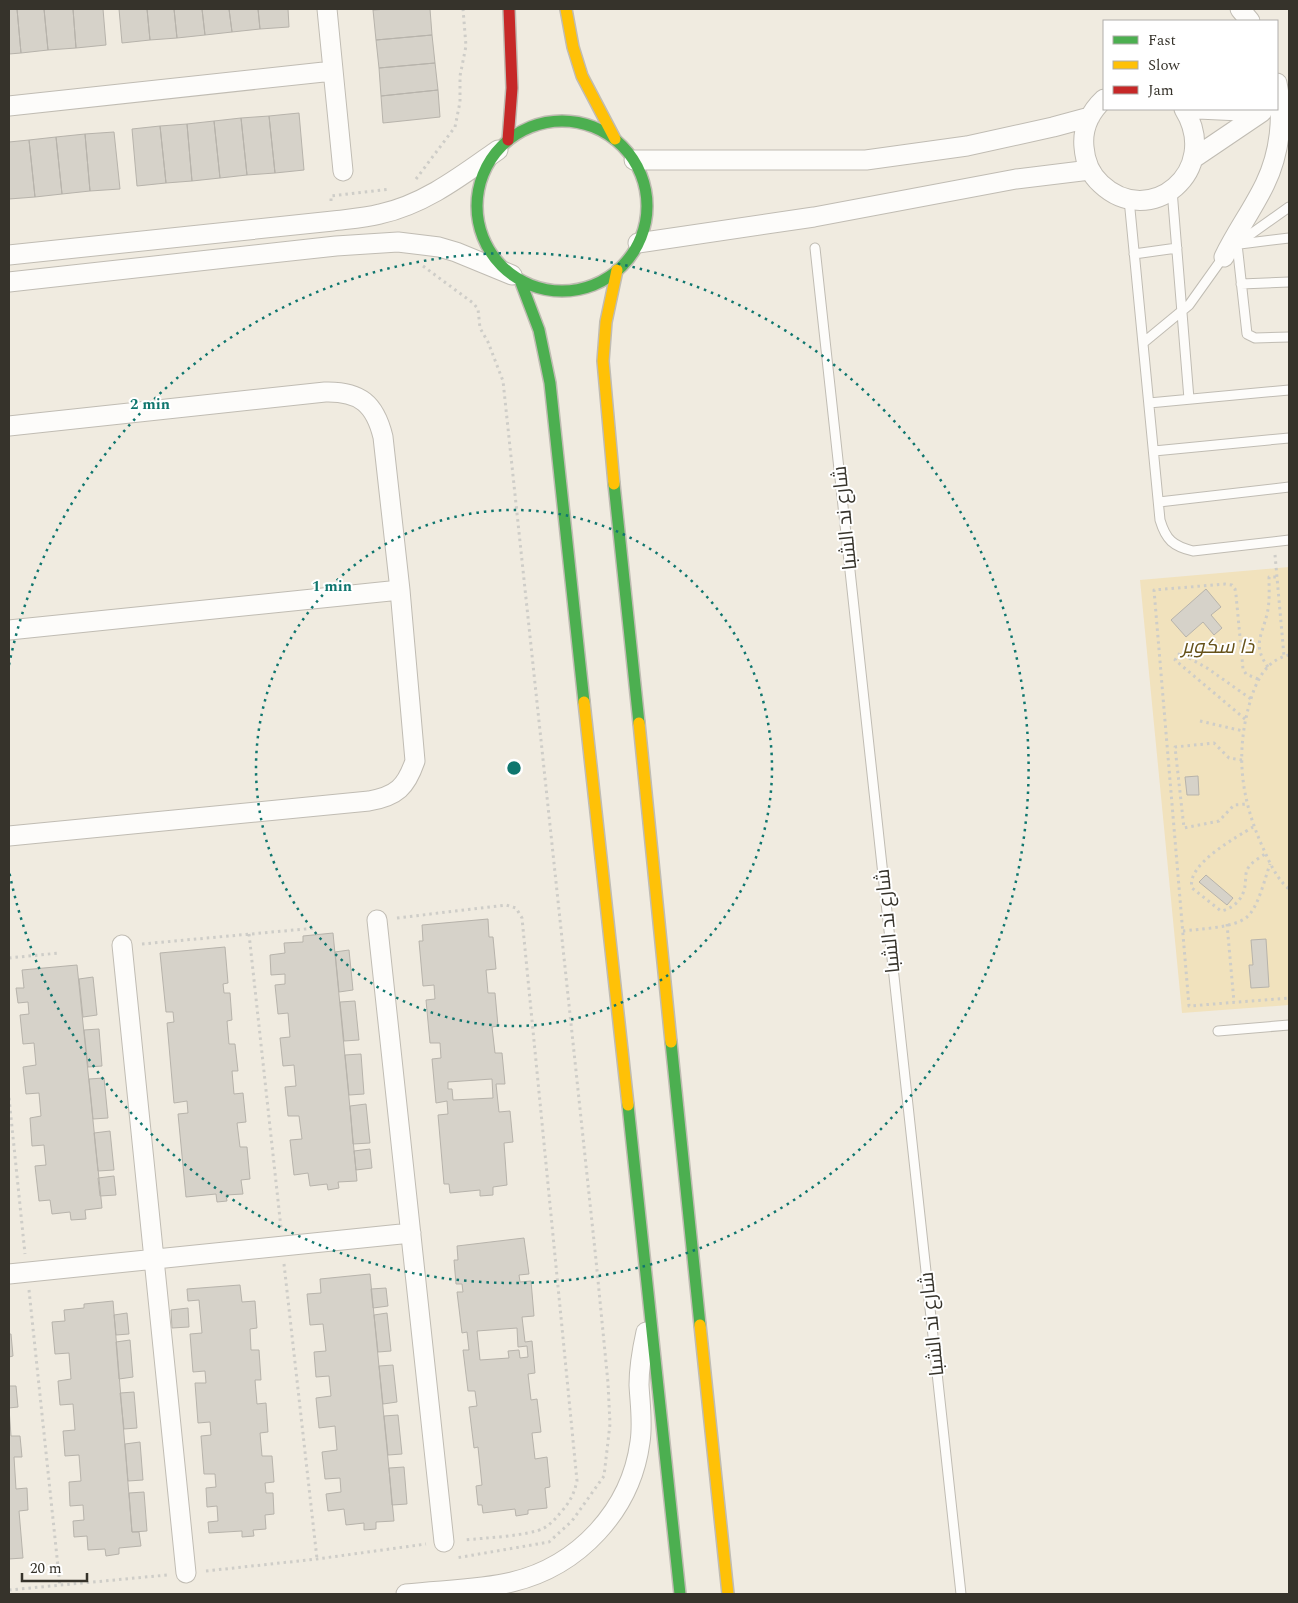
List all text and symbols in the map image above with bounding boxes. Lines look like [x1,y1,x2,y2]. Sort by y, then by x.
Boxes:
legend [1103,20,1278,110]
text: Fast [1148,29,1176,52]
text: Slow [1148,54,1180,77]
text: Jam [1148,79,1174,102]
text: 2 min [130,393,170,416]
street label: شارع ند الشبا [825,464,865,572]
text: 1 min [312,575,352,598]
park label: ذا سكوير [1179,632,1256,662]
centre of rings [505,759,523,777]
street label: شارع ند الشبا [868,867,908,975]
street label: شارع ند الشبا [912,1270,952,1378]
scale bar [22,1550,88,1582]
text: 20 m [30,1557,62,1580]

